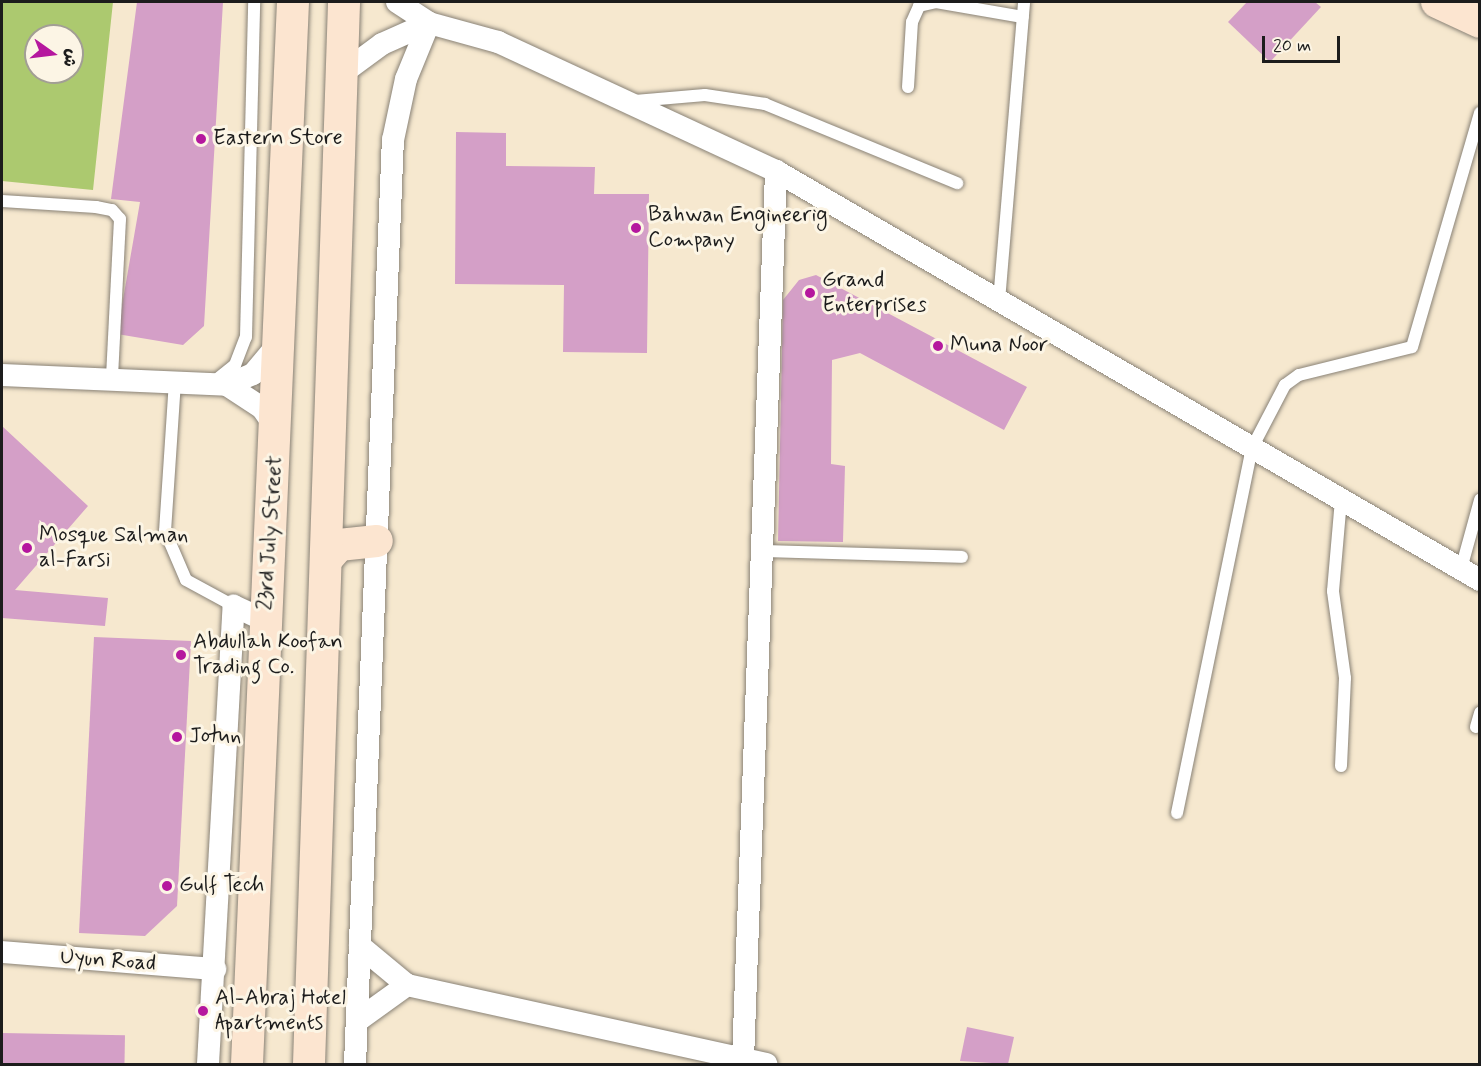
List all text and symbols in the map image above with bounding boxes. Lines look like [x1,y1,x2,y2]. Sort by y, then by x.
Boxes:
north arrow [24,24,84,84]
scale bar [1265,24,1343,62]
text: 20 m [1273,34,1311,58]
text: ش [58,47,82,69]
place label: Eastern Store [213,126,339,152]
marker: Eastern Store [194,132,208,146]
place label: Bahwan Engineerig Company [648,202,831,254]
marker: Bahwan Engineerig Company [629,221,643,235]
place label: Grand Enterprises [822,267,927,318]
marker: Grand Enterprises [803,286,817,300]
place label: Muna Noor [950,333,1049,359]
marker: Muna Noor [931,339,945,353]
street label: 23rd July Street [252,456,290,610]
place label: Mosque Salman al-Farsi [39,522,188,574]
marker: Mosque Salman al-Farsi [20,541,34,555]
place label: Abdullah Koofan Trading Co. [193,629,351,680]
marker: Abdullah Koofan Trading Co. [174,648,188,662]
place label: Jotun [189,724,241,750]
marker: Jotun [170,730,184,744]
place label: Gulf Tech [179,873,264,899]
marker: Gulf Tech [160,879,174,893]
street label: Uyun Road [60,945,156,977]
place label: Al-Abraj Hotel Apartments [215,985,346,1036]
marker: Al-Abraj Hotel Apartments [196,1004,210,1018]

